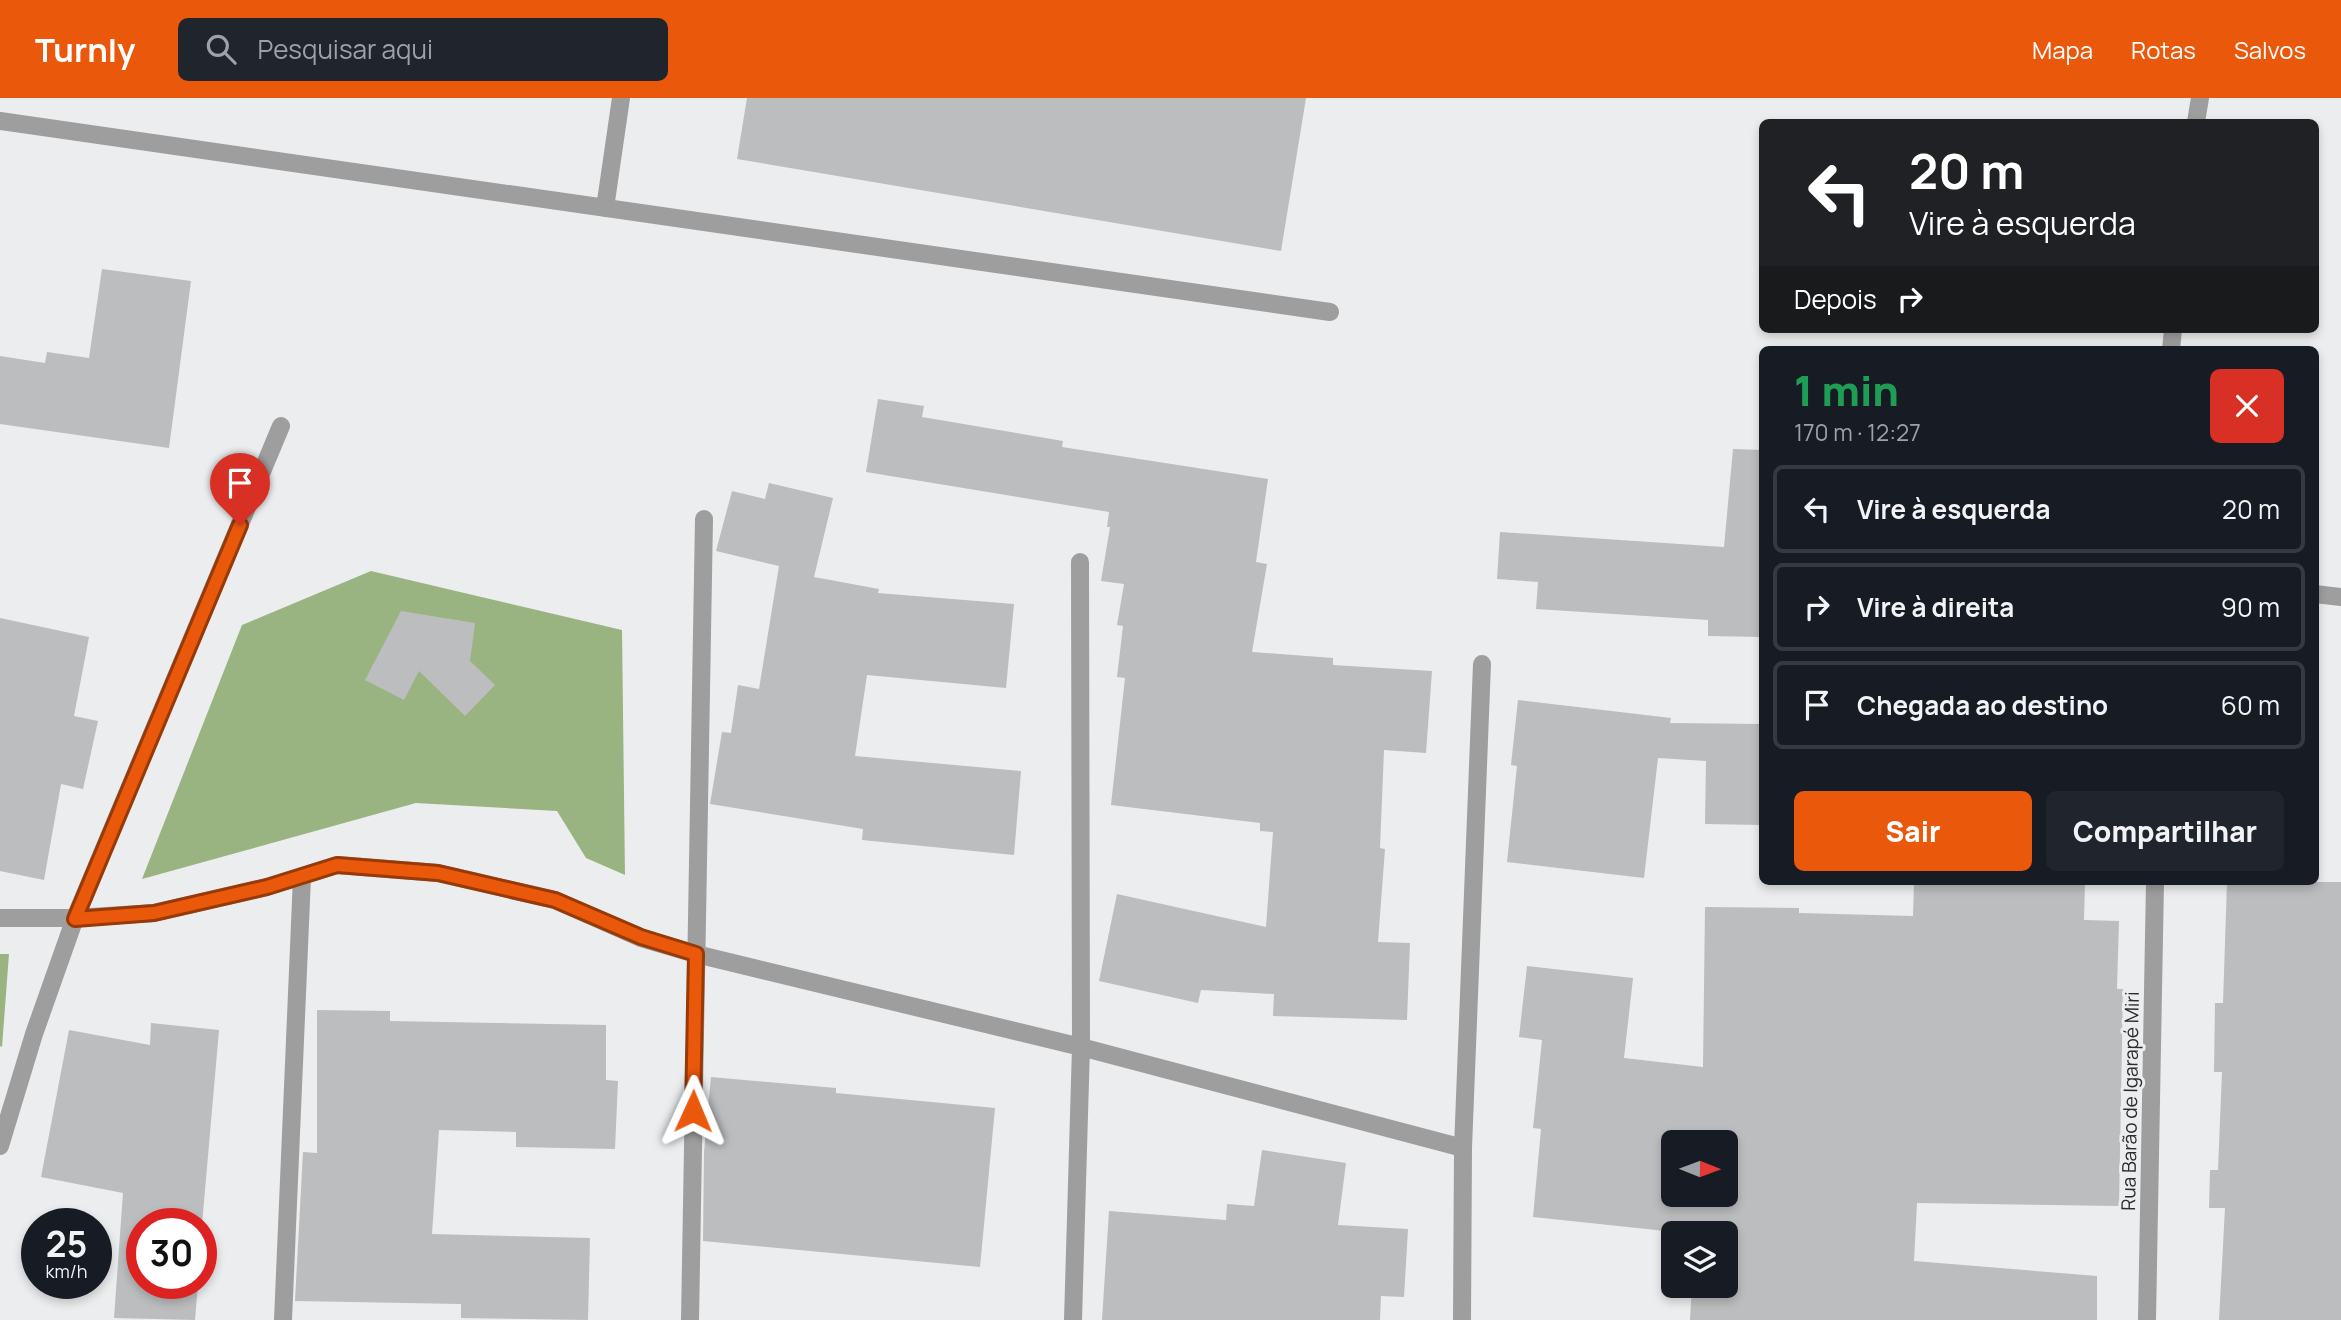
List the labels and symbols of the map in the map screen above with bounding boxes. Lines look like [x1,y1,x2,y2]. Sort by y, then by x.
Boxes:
pin [210,453,270,525]
street label: Rua Barão de Igarapé Miri [2115,991,2145,1211]
position arrow [656,1074,730,1148]
north arrow [1661,1130,1738,1208]
speed limit sign: 30 [126,1208,217,1299]

